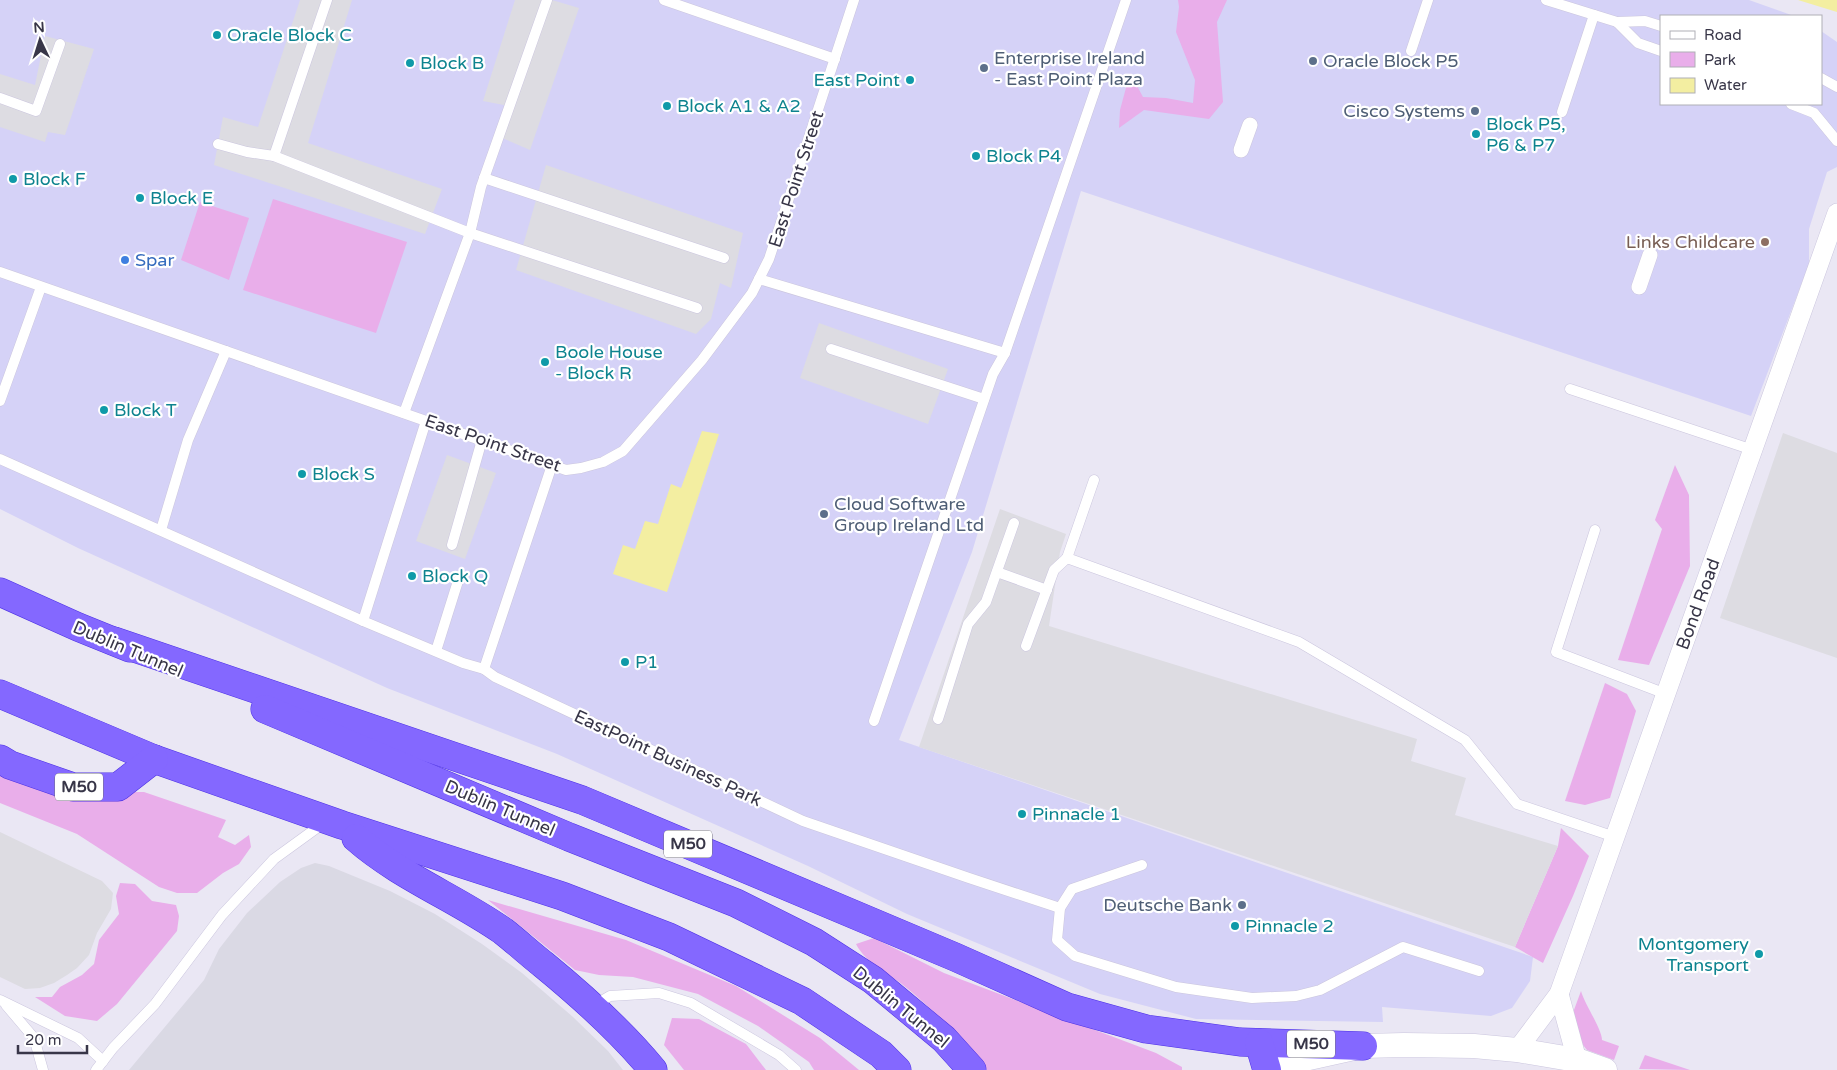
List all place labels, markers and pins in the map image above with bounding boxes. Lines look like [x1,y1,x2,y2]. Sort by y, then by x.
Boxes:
place label: Oracle Block C [227,24,352,46]
marker: Oracle Block C [211,29,223,41]
place label: Enterprise Ireland - East Point Plaza [994,47,1145,90]
place label: Oracle Block P5 [1323,50,1459,72]
place label: Block B [420,52,484,74]
marker: Oracle Block P5 [1307,55,1319,67]
marker: Block B [404,57,416,69]
marker: Enterprise Ireland - East Point Plaza [978,62,990,74]
place label: East Point [814,69,900,91]
marker: East Point [904,74,916,86]
place label: Block A1 & A2 [677,95,801,117]
marker: Block A1 & A2 [661,100,673,112]
place label: Cisco Systems [1343,100,1465,122]
marker: Cisco Systems [1469,105,1481,117]
place label: Block P5, P6 & P7 [1486,113,1566,156]
marker: Block P5, P6 & P7 [1470,128,1482,140]
place label: Block P4 [986,145,1061,167]
marker: Block P4 [970,150,982,162]
place label: Block F [23,168,86,190]
marker: Block F [7,173,19,185]
place label: Block E [150,187,213,209]
marker: Block E [134,192,146,204]
place label: Links Childcare [1626,231,1755,253]
marker: Links Childcare [1759,236,1771,248]
place label: Spar [135,249,174,271]
marker: Spar [119,254,131,266]
place label: Boole House - Block R [555,341,663,384]
marker: Boole House - Block R [539,356,551,368]
place label: Block T [114,399,177,421]
marker: Block T [98,404,110,416]
place label: Block S [312,463,375,485]
marker: Block S [296,468,308,480]
place label: Cloud Software Group Ireland Ltd [834,493,984,536]
marker: Cloud Software Group Ireland Ltd [818,508,830,520]
place label: Block Q [422,565,488,587]
marker: Block Q [406,570,418,582]
place label: P1 [635,651,658,673]
marker: P1 [619,656,631,668]
place label: Pinnacle 1 [1032,803,1121,825]
marker: Pinnacle 1 [1016,808,1028,820]
place label: Deutsche Bank [1103,894,1232,916]
marker: Deutsche Bank [1236,899,1248,911]
place label: Pinnacle 2 [1245,915,1334,937]
marker: Pinnacle 2 [1229,920,1241,932]
place label: Montgomery Transport [1638,933,1749,976]
marker: Montgomery Transport [1753,948,1765,960]

